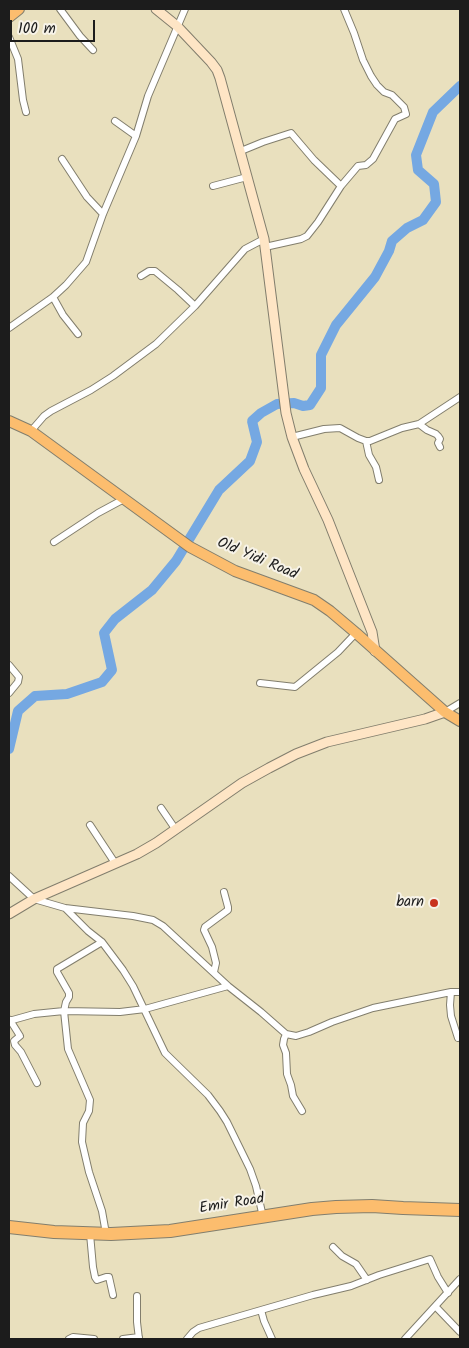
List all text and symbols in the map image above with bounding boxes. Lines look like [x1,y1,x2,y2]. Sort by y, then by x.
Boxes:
scale bar [12,10,98,42]
text: 100 m [18,17,56,41]
street label: Old Yidi Road [214,535,300,585]
place label: barn [396,894,424,912]
marker: barn [428,897,440,909]
street label: Emir Road [198,1191,266,1219]

